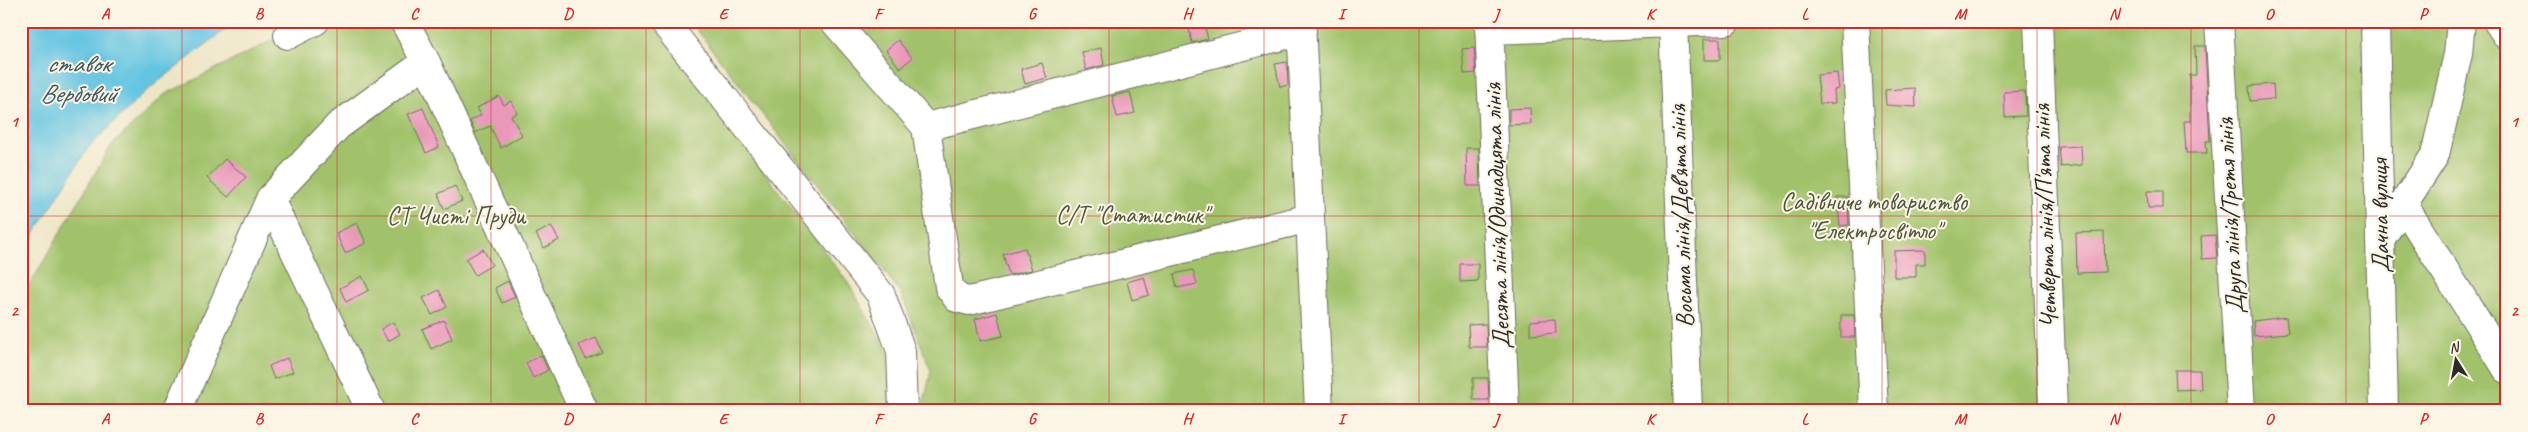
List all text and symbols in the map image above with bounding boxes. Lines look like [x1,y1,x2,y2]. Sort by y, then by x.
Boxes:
text: A [101,4,111,24]
text: B [255,4,265,24]
text: C [410,4,420,24]
text: D [563,4,574,24]
text: E [719,4,730,24]
text: F [874,4,885,24]
text: G [1028,4,1038,24]
text: H [1182,4,1194,24]
text: I [1338,4,1348,24]
text: J [1492,4,1501,24]
text: K [1646,4,1658,24]
text: L [1802,4,1810,24]
text: M [1954,4,1968,24]
text: N [2109,4,2122,24]
text: O [2265,4,2275,24]
text: P [2419,4,2429,24]
water label: ставок Вербовий [40,47,121,110]
street label: Десята лінія/Одинадцята лінія [1476,82,1518,350]
street label: Четверта лінія/П'ята лінія [2025,102,2065,329]
street label: Восьма лінія/Дев'ята лінія [1661,103,1701,328]
text: 1 [10,112,19,132]
text: 1 [2510,112,2519,132]
street label: Друга лінія/Третя лінія [2209,116,2251,315]
street label: Дачна вулиця [2363,156,2397,273]
park label: Садівниче товариство "Електросвітло" [1781,186,1968,247]
park label: С/Т "Статистик" [1056,199,1213,231]
park label: СТ Чисті Пруди [387,200,527,232]
text: 2 [10,301,19,321]
text: 2 [2510,301,2519,321]
north arrow [2430,334,2480,384]
text: N [2448,338,2462,357]
text: A [101,409,111,429]
text: B [255,409,265,429]
text: C [410,409,420,429]
text: D [563,409,574,429]
text: E [719,409,730,429]
text: F [874,409,885,429]
text: G [1028,409,1038,429]
text: H [1182,409,1194,429]
text: I [1338,409,1348,429]
text: J [1492,409,1501,429]
text: K [1646,409,1658,429]
text: L [1802,409,1810,429]
text: M [1954,409,1968,429]
text: N [2109,409,2122,429]
text: O [2265,409,2275,429]
text: P [2419,409,2429,429]

